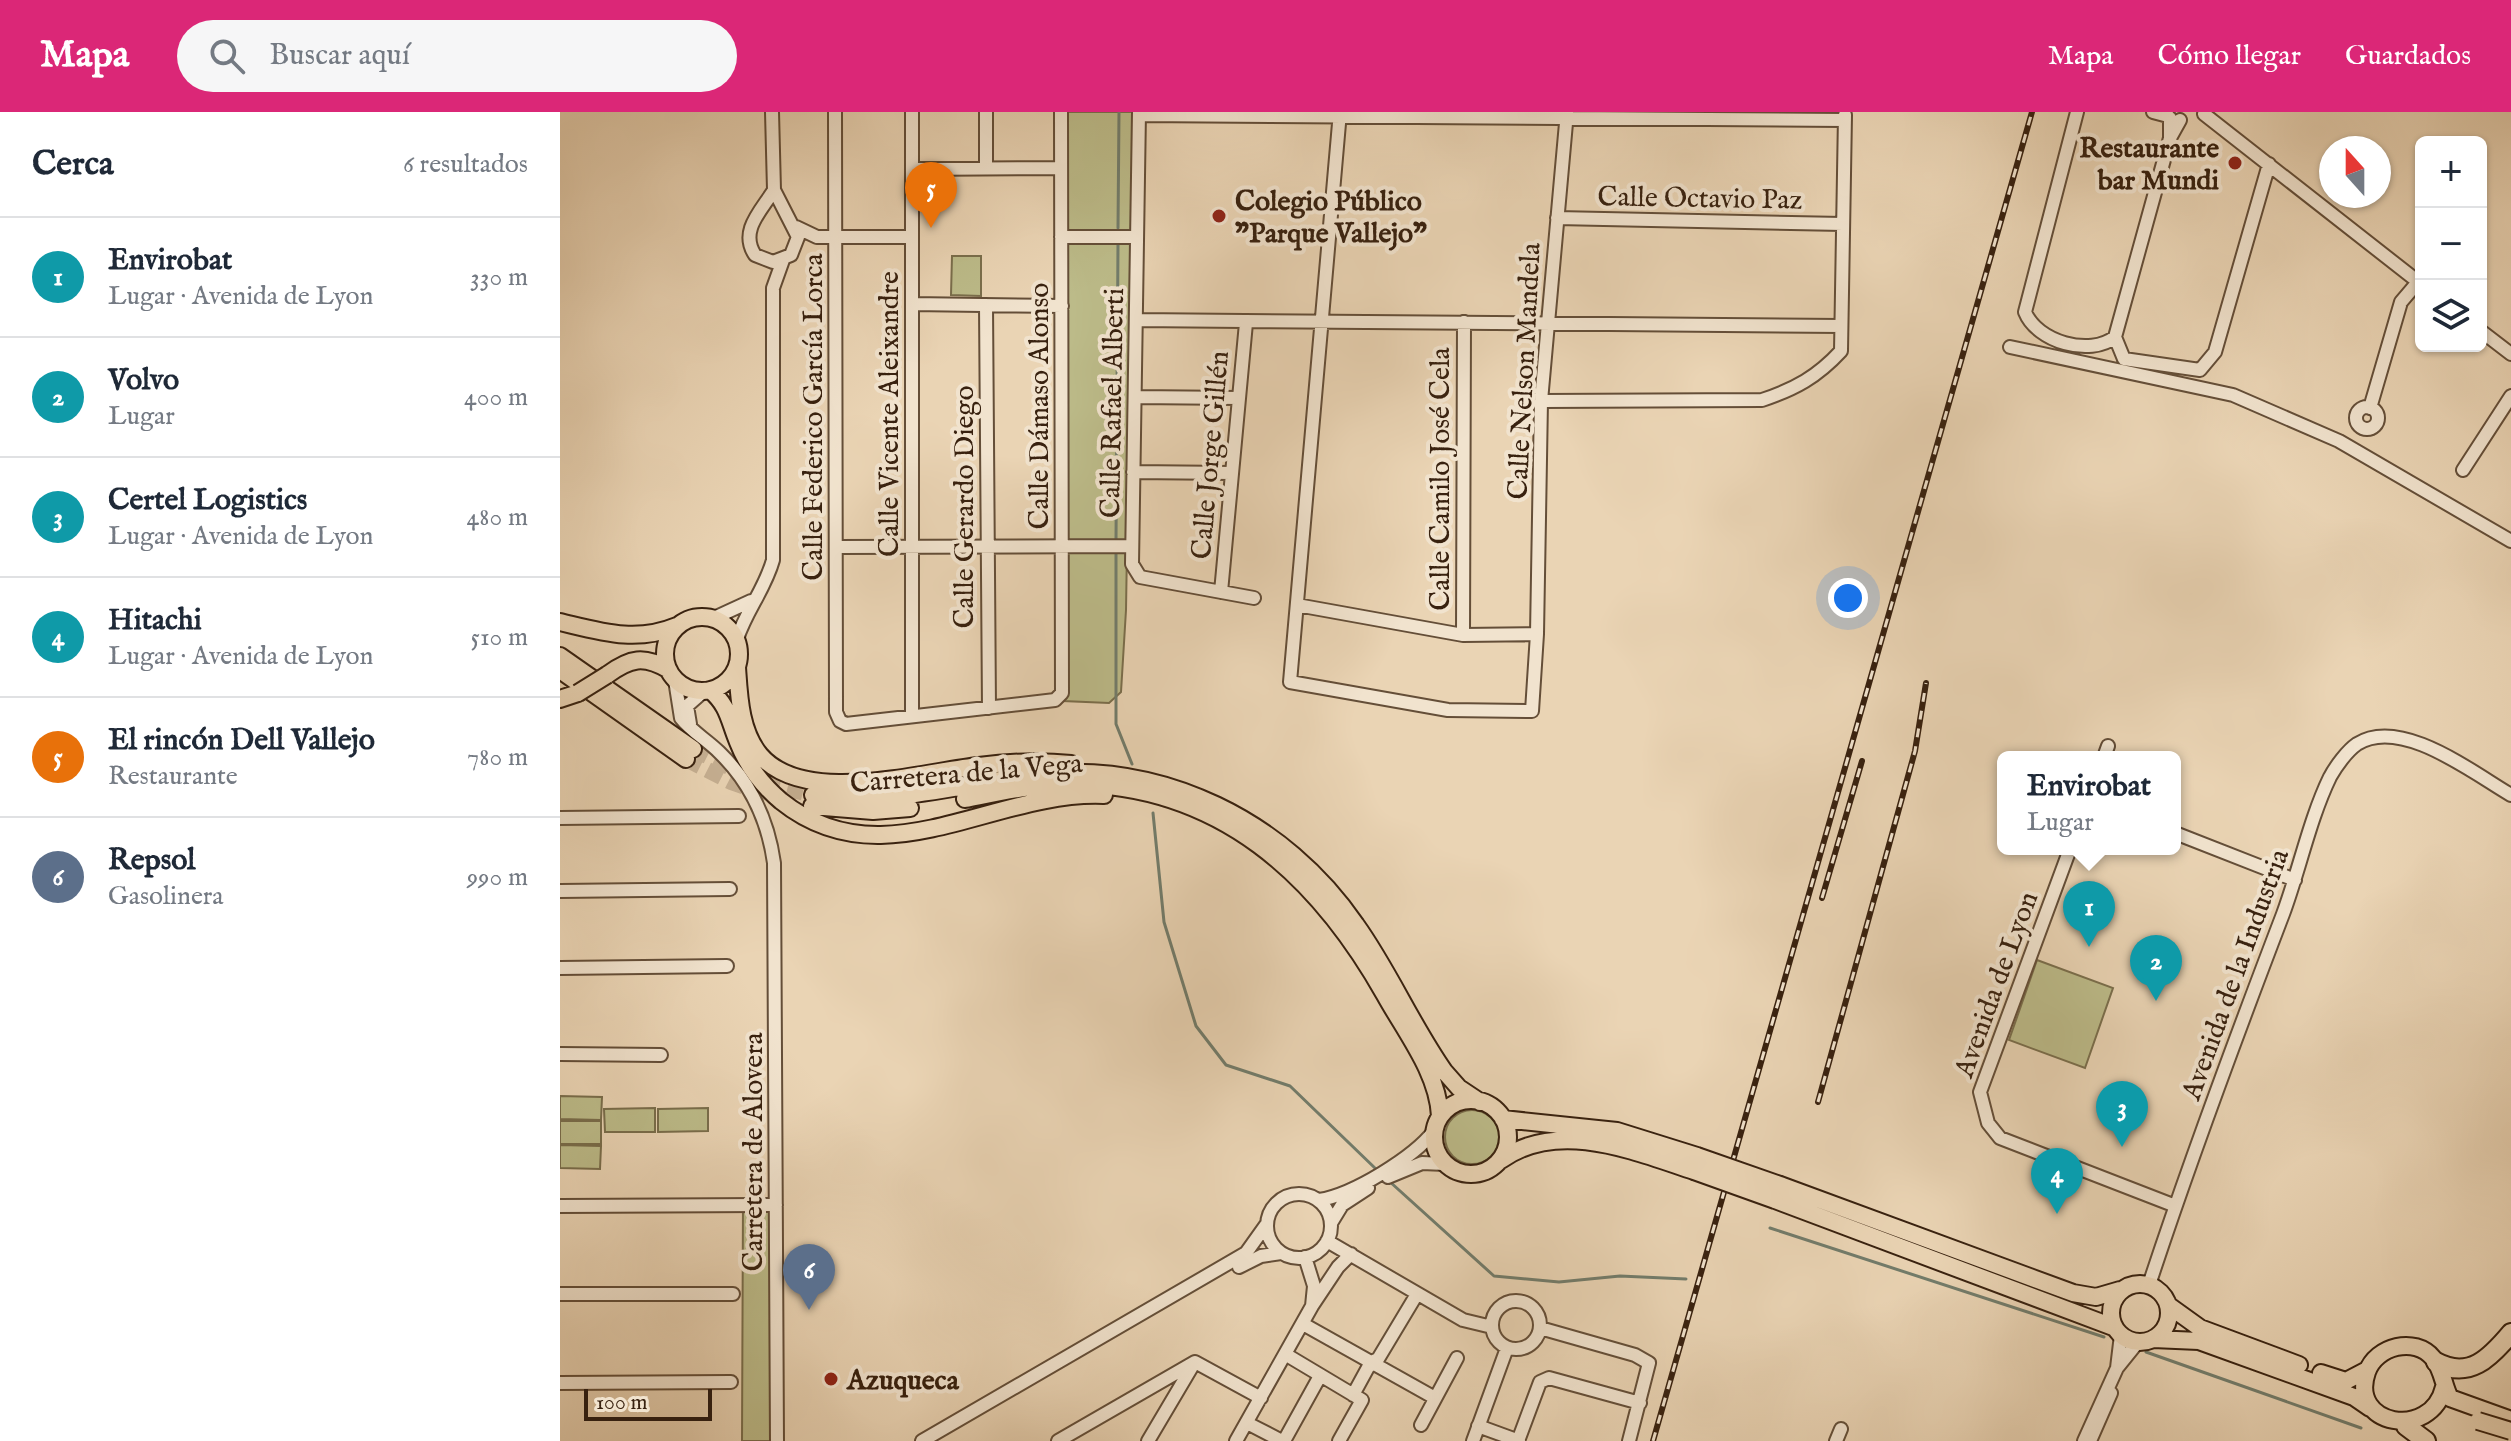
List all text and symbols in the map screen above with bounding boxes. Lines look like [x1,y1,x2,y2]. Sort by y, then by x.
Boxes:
search box [177,20,737,92]
text: Mapa [40,32,129,80]
icon: search [205,34,249,78]
text: Buscar aquí [269,37,410,75]
text: Mapa [2048,39,2113,74]
text: Cómo llegar [2157,39,2301,74]
text: Guardados [2345,39,2471,74]
place label: Restaurante bar Mundi [2079,132,2220,199]
north arrow [2319,136,2391,208]
map controls [2415,136,2487,352]
button: + [2415,136,2487,208]
text: Cerca [32,143,114,186]
text: 6 resultados [403,148,528,181]
marker: Restaurante bar Mundi [2226,154,2244,172]
pin: 5 [905,162,957,228]
street label: Calle Octavio Paz [1597,180,1803,219]
place label: Colegio Público "Parque Vallejo" [1235,185,1427,252]
marker: Colegio Público "Parque Vallejo" [1210,207,1228,225]
button: − [2415,208,2487,280]
street label: Calle Nelson Mandela [1501,241,1550,500]
text: Envirobat [108,242,232,280]
street label: Calle Federico García Lorca [797,252,832,581]
text: 1 [53,261,63,294]
text: 330 m [470,261,528,294]
street label: Calle Vicente Aleixandre [873,271,908,557]
text: Lugar · Avenida de Lyon [108,280,373,313]
button: layers [2415,280,2487,352]
street label: Calle Dámaso Alonso [1023,283,1058,529]
street label: Calle Rafael Alberti [1094,288,1133,518]
street label: Calle Camilo José Cela [1424,346,1459,611]
street label: Calle Jorge Gillén [1185,349,1238,561]
text: Volvo [108,362,179,400]
text: 2 [52,381,64,414]
text: 400 m [464,381,528,414]
street label: Calle Gerardo Diego [948,385,983,629]
text: Lugar [108,400,175,433]
text: Certel Logistics [108,482,307,520]
text: 3 [53,501,63,534]
text: 480 m [467,501,528,534]
text: Lugar · Avenida de Lyon [108,520,373,553]
your location [1828,578,1868,618]
text: Hitachi [108,602,202,640]
text: 4 [52,621,64,654]
text: 510 m [470,621,528,654]
text: Lugar · Avenida de Lyon [108,640,373,673]
text: El rincón Dell Vallejo [108,722,375,760]
text: 5 [53,741,63,774]
text: 780 m [467,741,528,774]
street label: Carretera de la Vega [848,747,1085,802]
popup [1997,751,2181,855]
text: Restaurante [108,760,238,793]
text: Envirobat [2027,768,2151,806]
text: Lugar [2027,806,2094,839]
text: Repsol [108,842,196,880]
street label: Avenida de la Industria [2174,844,2298,1106]
text: 6 [53,861,63,894]
text: 990 m [467,861,528,894]
text: Gasolinera [108,880,224,913]
pin: 1 [2063,881,2115,947]
street label: Avenida de Lyon [1947,887,2047,1084]
pin: 2 [2130,935,2182,1001]
street label: Carretera de Alovera [737,1032,772,1272]
pin: 3 [2096,1081,2148,1147]
pin: 4 [2031,1148,2083,1214]
pin: 6 [783,1244,835,1310]
place label: Azuqueca [846,1364,960,1399]
marker: Azuqueca [822,1370,840,1388]
scale bar [584,1385,712,1421]
text: 100 m [596,1389,648,1417]

